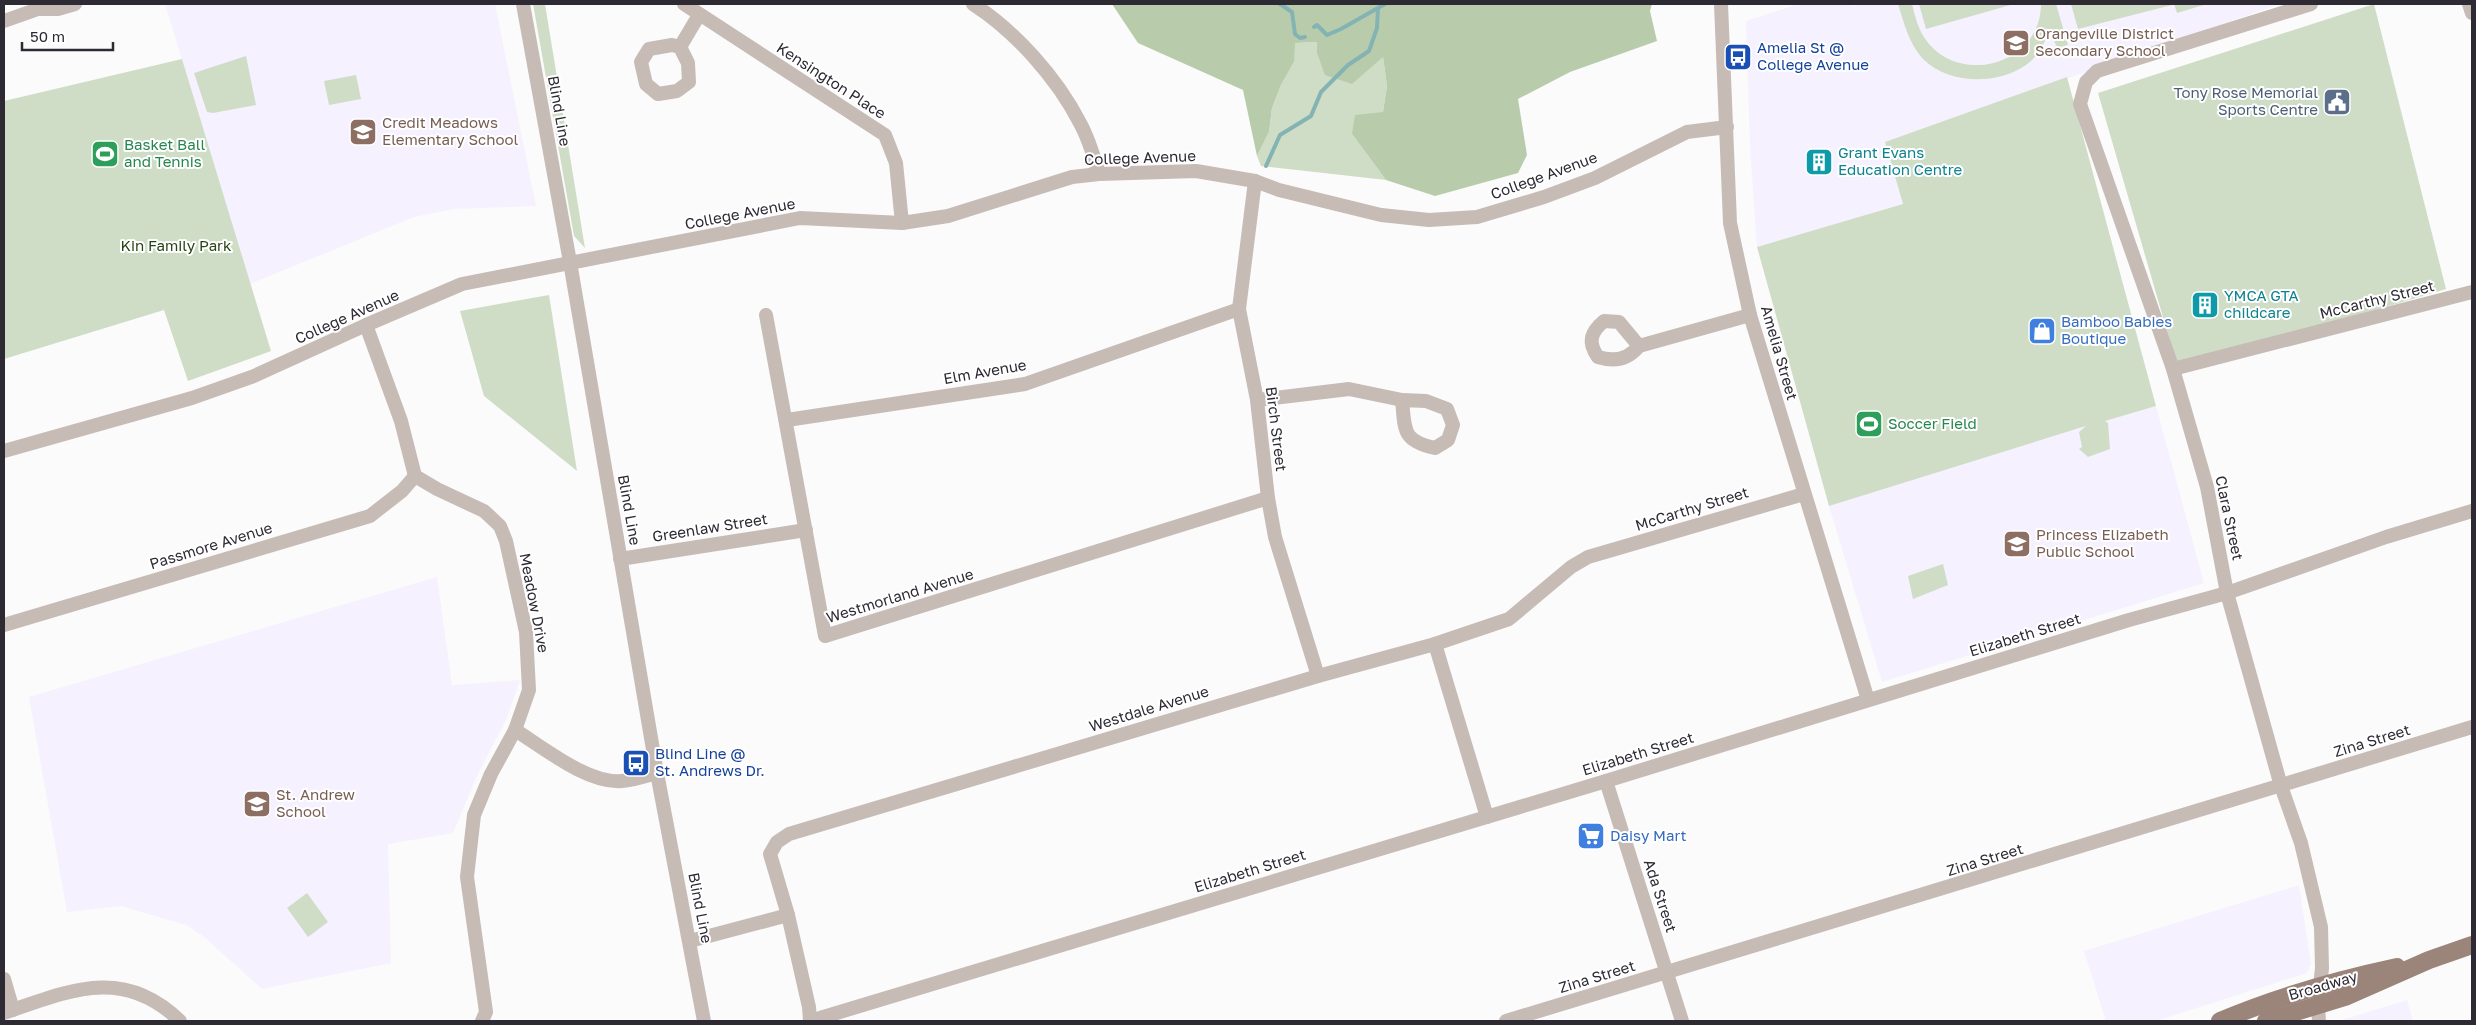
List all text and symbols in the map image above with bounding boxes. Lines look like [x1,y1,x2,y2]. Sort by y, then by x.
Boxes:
scale bar [22,20,114,52]
place label: Orangeville District Secondary School [2035,24,2174,59]
text: 50 m [30,27,65,45]
school or university icon: Orangeville District Secondary School [2001,28,2031,58]
street label: Kensington Place [774,38,890,122]
place label: Amelia St @ College Avenue [1757,38,1869,73]
bus stop icon: Amelia St @ College Avenue [1723,42,1753,72]
street label: Blind Line [545,74,575,148]
place label: Tony Rose Memorial Sports Centre [2174,83,2318,118]
public building icon: Tony Rose Memorial Sports Centre [2322,87,2352,117]
place label: Credit Meadows Elementary School [382,113,518,148]
school or university icon: Credit Meadows Elementary School [348,117,378,147]
place label: Basket Ball and Tennis [124,135,205,170]
sports icon: Basket Ball and Tennis [90,139,120,169]
place label: Grant Evans Education Centre [1838,143,1962,178]
street label: College Avenue [1084,146,1197,168]
street label: College Avenue [1488,147,1600,203]
building icon: Grant Evans Education Centre [1804,147,1834,177]
street label: College Avenue [683,193,797,233]
park label: Kin Family Park [121,236,232,254]
street label: McCarthy Street [2318,276,2436,322]
street label: College Avenue [292,285,402,347]
place label: YMCA GTA childcare [2224,286,2299,321]
building icon: YMCA GTA childcare [2190,290,2220,320]
street label: Amelia Street [1758,303,1802,402]
place label: Bamboo Babies Boutique [2061,312,2172,347]
shop icon: Bamboo Babies Boutique [2027,316,2057,346]
street label: Elm Avenue [942,355,1028,387]
street label: Birch Street [1263,385,1291,472]
sports icon: Soccer Field [1854,409,1884,439]
place label: Soccer Field [1888,414,1977,432]
street label: Blind Line [615,473,645,547]
street label: Clara Street [2212,474,2248,562]
street label: McCarthy Street [1633,482,1750,534]
street label: Greenlaw Street [651,509,769,545]
street label: Passmore Avenue [147,518,275,572]
place label: Princess Elizabeth Public School [2036,525,2169,560]
school or university icon: Princess Elizabeth Public School [2002,529,2032,559]
street label: Meadow Drive [516,551,554,654]
street label: Westmorland Avenue [824,564,976,626]
street label: Elizabeth Street [1967,609,2083,660]
street label: Westdale Avenue [1087,681,1211,735]
street label: Zina Street [2331,720,2412,760]
street label: Elizabeth Street [1580,728,1696,779]
place label: Blind Line @ St. Andrews Dr. [655,744,765,779]
bus stop icon: Blind Line @ St. Andrews Dr. [621,748,651,778]
place label: St. Andrew School [276,785,355,820]
school or university icon: St. Andrew School [242,789,272,819]
supermarket icon: Daisy Mart [1576,821,1606,851]
place label: Daisy Mart [1610,826,1687,844]
street label: Zina Street [1944,839,2025,879]
street label: Elizabeth Street [1192,845,1308,896]
street label: Ada Street [1641,857,1681,935]
street label: Blind Line [685,871,717,945]
street label: Zina Street [1556,956,1637,996]
street label: Broadway [2286,966,2360,1003]

